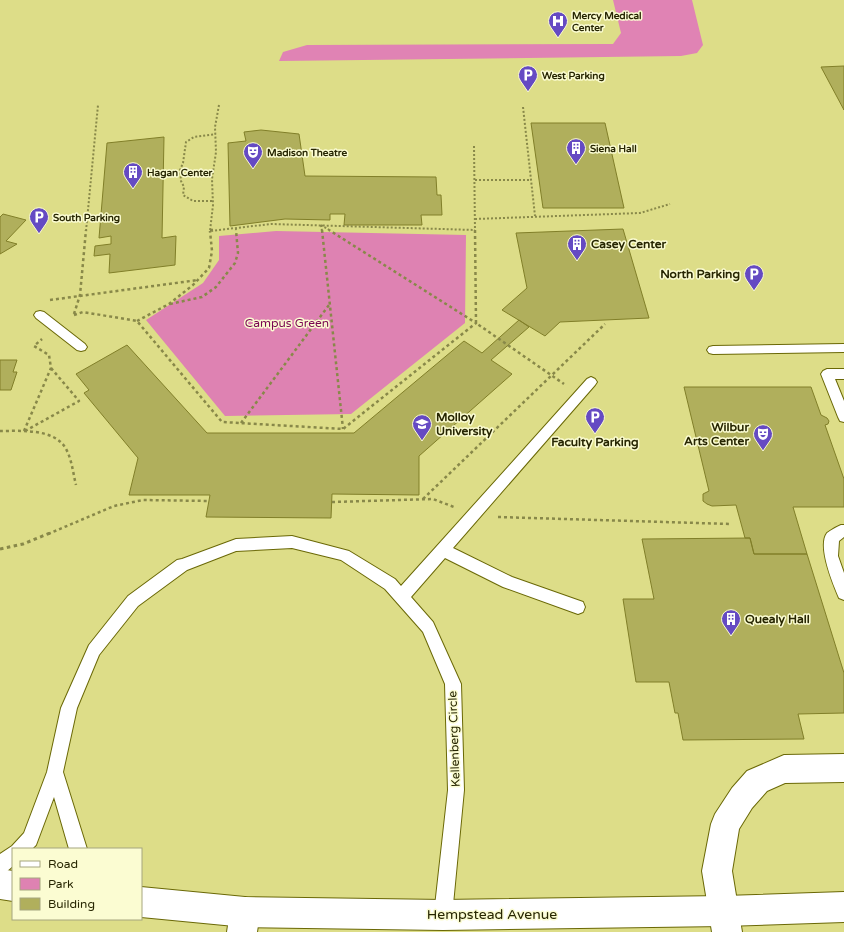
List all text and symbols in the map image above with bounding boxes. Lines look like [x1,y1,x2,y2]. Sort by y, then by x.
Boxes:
hospital icon: Mercy Medical Center [547,10,569,38]
place label: Mercy Medical Center [572,10,642,34]
parking icon: West Parking [517,64,539,92]
place label: West Parking [542,70,605,82]
building icon: Siena Hall [565,137,587,165]
theatre icon: Madison Theatre [242,141,264,169]
place label: Siena Hall [590,143,637,155]
place label: Madison Theatre [267,147,347,159]
building icon: Hagan Center [122,161,144,189]
place label: Hagan Center [147,167,213,179]
parking icon: South Parking [28,206,50,234]
place label: South Parking [53,212,120,224]
building icon: Casey Center [566,233,588,261]
place label: Casey Center [591,237,667,252]
parking icon: North Parking [743,263,765,291]
place label: North Parking [660,267,740,282]
park label: Campus Green [245,316,329,330]
parking icon: Faculty Parking [584,406,606,434]
place label: Molloy University [436,410,493,439]
school or university icon: Molloy University [411,413,433,441]
place label: Wilbur Arts Center [684,420,749,448]
theatre icon: Wilbur Arts Center [752,423,774,451]
place label: Faculty Parking [551,435,639,450]
building icon: Quealy Hall [720,608,742,636]
place label: Quealy Hall [745,612,810,627]
street label: Kellenberg Circle [445,690,463,787]
legend [12,848,142,920]
text: Road [48,857,78,871]
text: Park [48,877,74,891]
text: Building [48,897,95,911]
street label: Hempstead Avenue [427,906,557,923]

